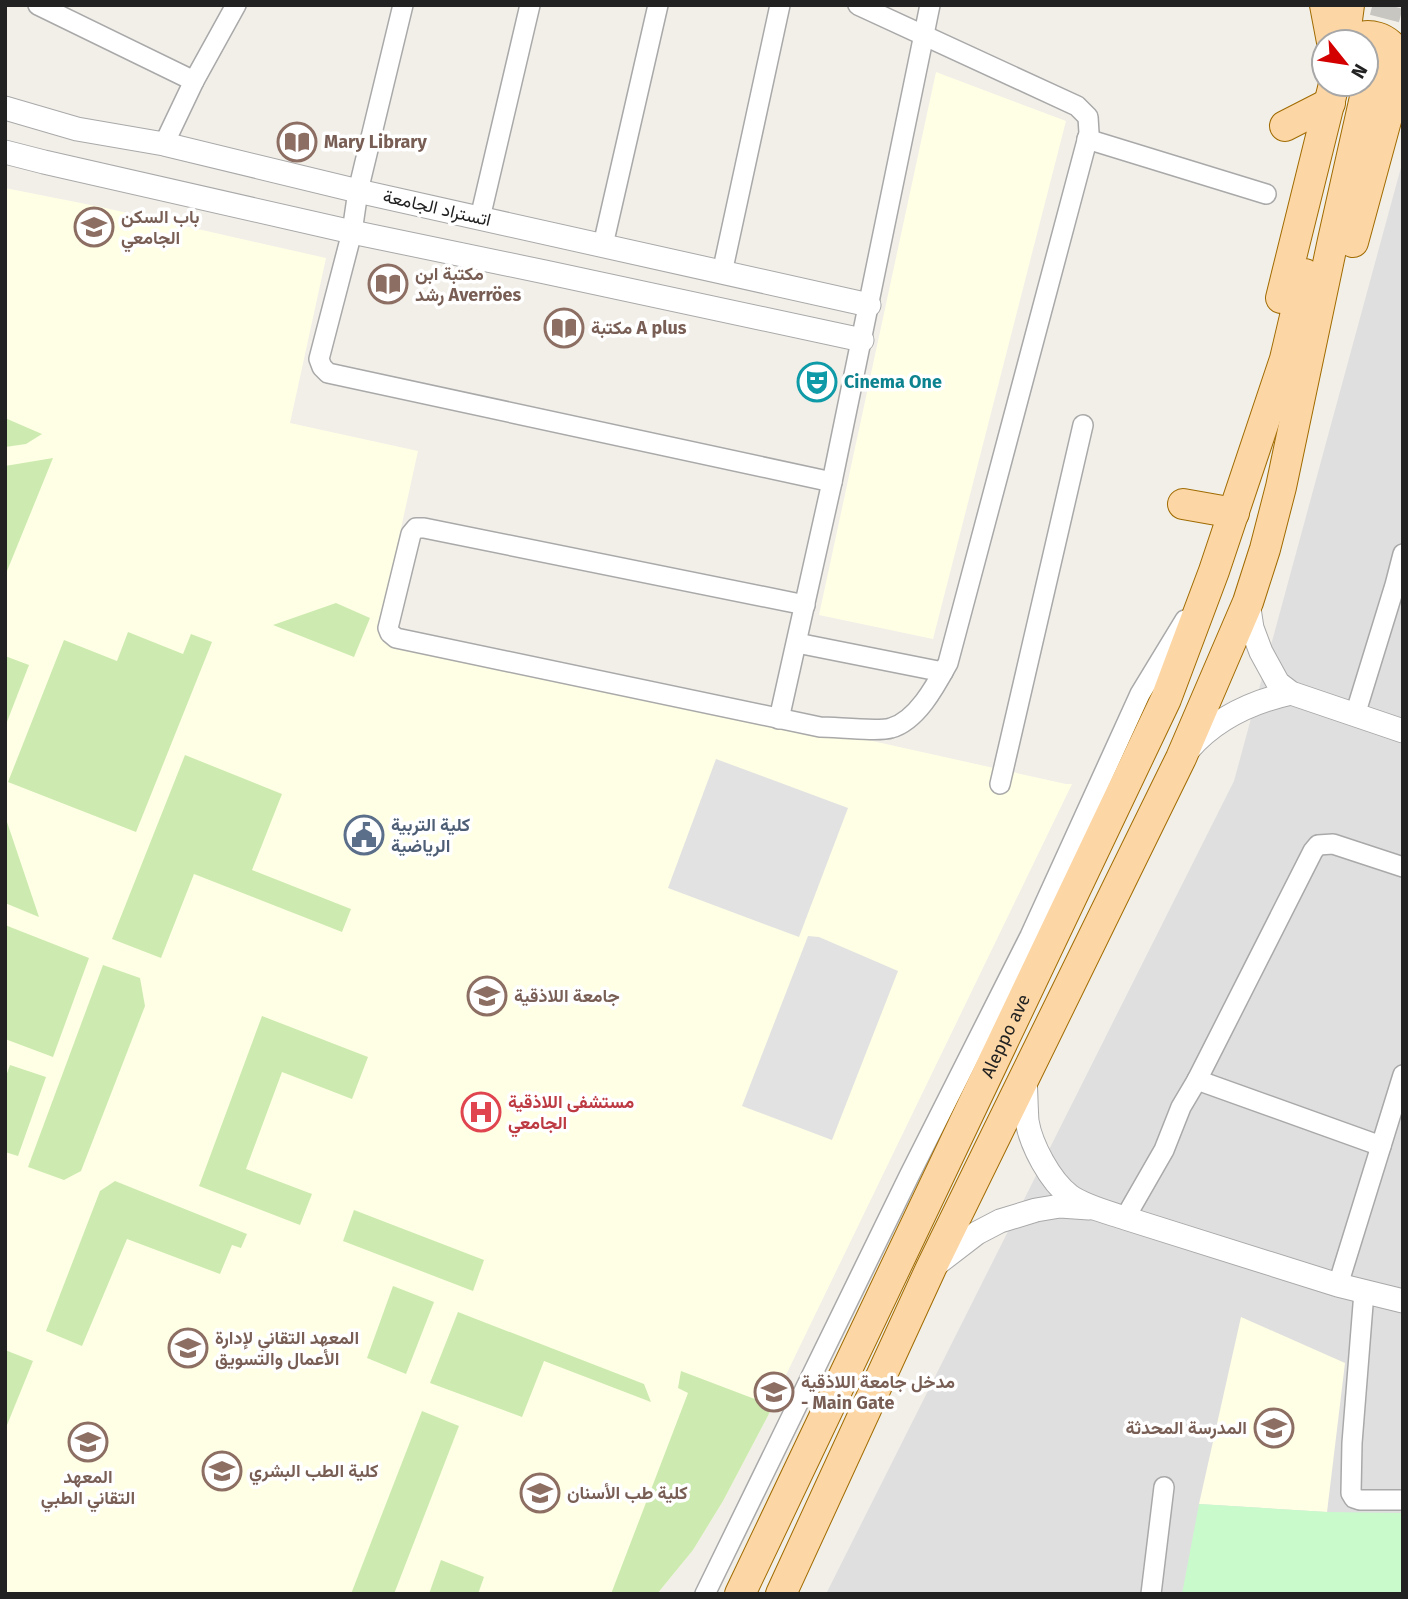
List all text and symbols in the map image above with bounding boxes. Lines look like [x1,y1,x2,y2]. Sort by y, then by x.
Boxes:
north arrow [1310,28,1380,98]
text: N [1346,60,1372,82]
library icon: Mary Library [276,121,318,163]
place label: Mary Library [324,131,428,153]
street label: اتستراد الجامعة [381,185,493,231]
school or university icon: باب السكن الجامعي [73,206,115,248]
place label: باب السكن الجامعي [121,206,199,253]
library icon: مكتبة ابن رشد Averröes [367,263,409,305]
place label: مكتبة ابن رشد Averröes [415,263,522,306]
library icon: مكتبة A plus [543,307,585,349]
place label: مكتبة A plus [591,317,687,339]
theatre icon: Cinema One [796,361,838,403]
place label: Cinema One [844,371,942,393]
public building icon: كلية التربية الرياضية [343,814,385,856]
place label: كلية التربية الرياضية [391,814,470,857]
school or university icon: جامعة اللاذقية [466,975,508,1017]
place label: جامعة اللاذقية [514,985,620,1007]
street label: Aleppo ave [976,991,1035,1081]
hospital icon: مستشفى اللاذقية الجامعي [460,1091,502,1133]
place label: مستشفى اللاذقية الجامعي [508,1091,635,1138]
school or university icon: المعهد التقاني لإدارة الأعمال والتسويق [167,1327,209,1369]
place label: المعهد التقاني لإدارة الأعمال والتسويق [215,1327,359,1370]
school or university icon: مدخل جامعة اللاذقية - Main Gate [753,1371,795,1413]
place label: مدخل جامعة اللاذقية - Main Gate [801,1371,955,1414]
school or university icon: المدرسة المحدثة [1253,1407,1295,1449]
place label: المدرسة المحدثة [1125,1417,1247,1439]
school or university icon: المعهد التقاني الطبي [67,1421,109,1463]
school or university icon: كلية الطب البشري [201,1450,243,1492]
place label: كلية الطب البشري [249,1460,378,1486]
place label: المعهد التقاني الطبي [41,1466,135,1513]
school or university icon: كلية طب الأسنان [519,1472,561,1514]
place label: كلية طب الأسنان [567,1482,688,1504]

